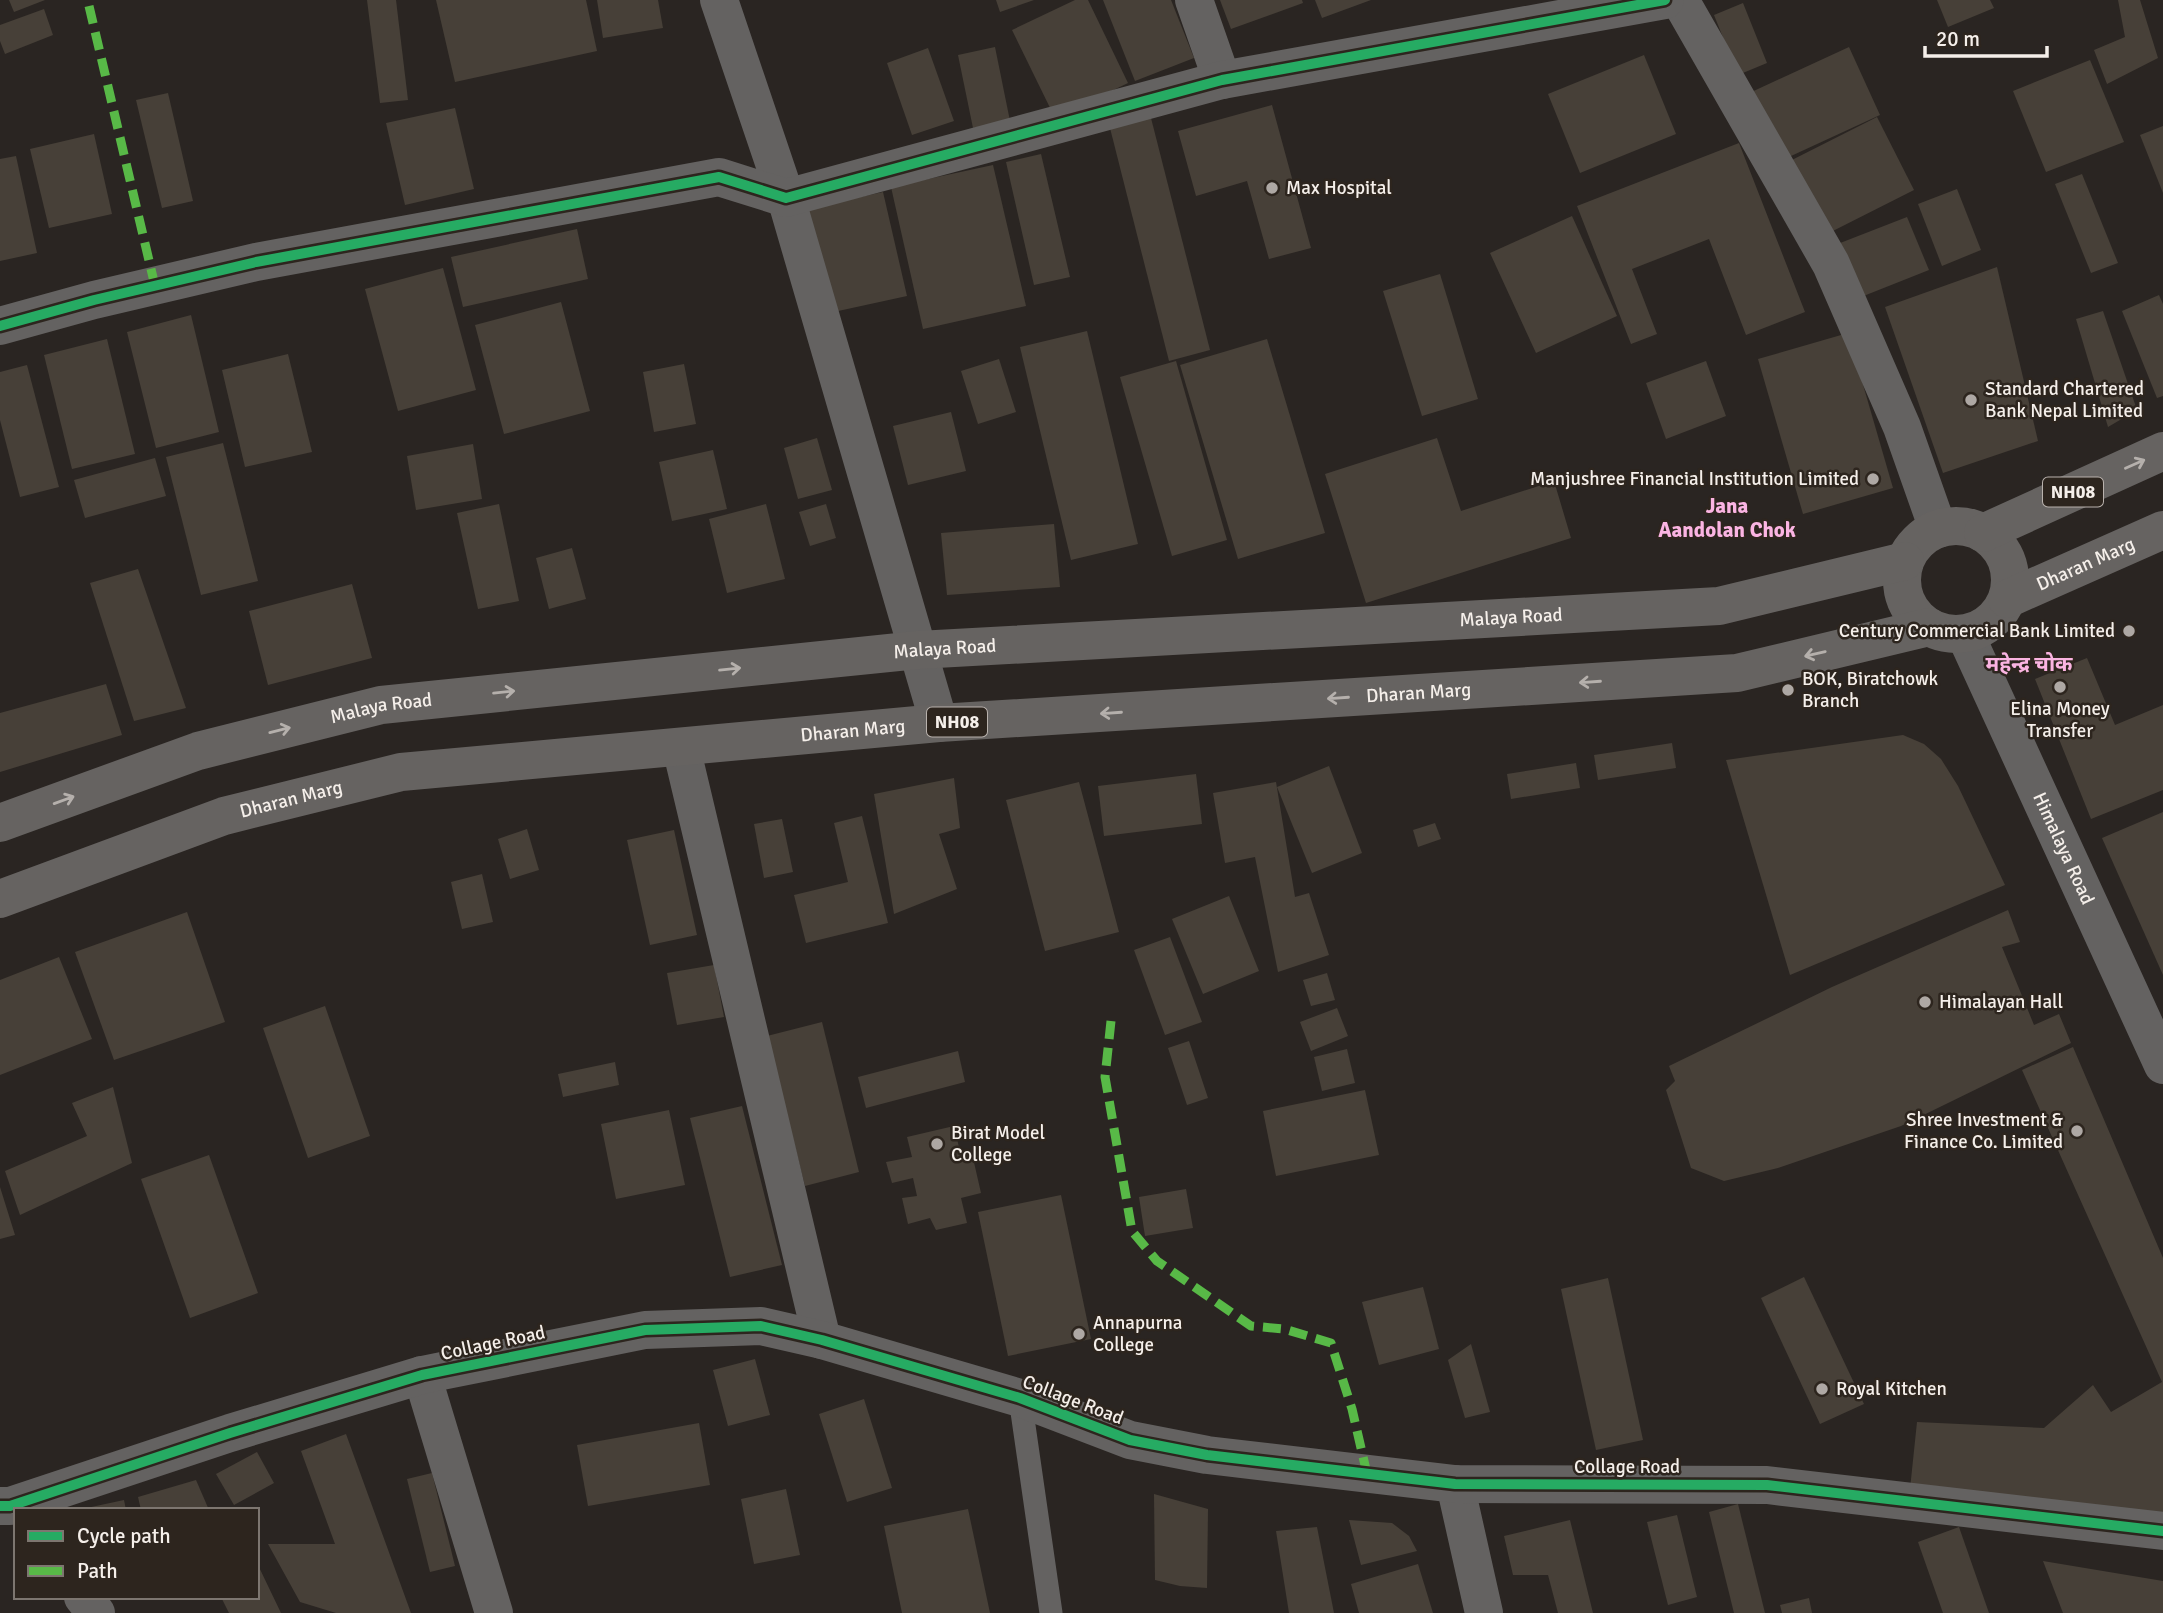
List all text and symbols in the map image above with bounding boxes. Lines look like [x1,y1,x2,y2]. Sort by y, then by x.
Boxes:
scale bar [1925,14,2048,58]
text: 20 m [1936,26,1980,52]
place label: Max Hospital [1286,176,1392,200]
marker: Max Hospital [1264,180,1280,196]
place label: Standard Chartered Bank Nepal Limited [1985,377,2144,423]
marker: Standard Chartered Bank Nepal Limited [1963,392,1979,408]
one-way arrow [2124,457,2145,470]
place label: Manjushree Financial Institution Limited [1530,467,1859,491]
marker: Manjushree Financial Institution Limited [1865,471,1881,487]
road number: NH08 [2043,478,2103,506]
district label: Jana Aandolan Chok [1658,493,1796,543]
street label: Dharan Marg [2033,532,2139,596]
street label: Malaya Road [1459,603,1563,632]
place label: Century Commercial Bank Limited [1839,619,2115,643]
marker: Century Commercial Bank Limited [2121,623,2137,639]
street label: Malaya Road [892,634,997,664]
one-way arrow [1804,648,1827,661]
district label: महेन्द्र चोक [1985,651,2073,677]
one-way arrow [719,662,741,675]
place label: BOK, Biratchowk Branch [1802,667,1939,713]
one-way arrow [1579,676,1602,689]
street label: Dharan Marg [1365,678,1472,708]
marker: Elina Money Transfer [2052,679,2068,695]
marker: BOK, Biratchowk Branch [1780,682,1796,698]
one-way arrow [492,686,515,699]
street label: Malaya Road [328,688,433,729]
one-way arrow [1328,692,1350,705]
place label: Elina Money Transfer [2010,697,2110,743]
one-way arrow [1100,706,1123,719]
road number: NH08 [927,708,987,736]
street label: Dharan Marg [799,714,906,748]
one-way arrow [268,723,291,736]
street label: Dharan Marg [237,775,345,824]
street label: Himalaya Road [2027,788,2100,908]
one-way arrow [53,793,75,805]
place label: Himalayan Hall [1939,990,2063,1014]
marker: Himalayan Hall [1917,994,1933,1010]
place label: Shree Investment & Finance Co. Limited [1904,1108,2063,1154]
place label: Birat Model College [951,1121,1045,1167]
marker: Shree Investment & Finance Co. Limited [2069,1123,2085,1139]
marker: Birat Model College [929,1136,945,1152]
place label: Annapurna College [1093,1311,1182,1357]
street label: Collage Road [439,1320,547,1366]
marker: Annapurna College [1071,1326,1087,1342]
street label: Collage Road [1019,1370,1127,1430]
place label: Royal Kitchen [1836,1377,1947,1401]
marker: Royal Kitchen [1814,1381,1830,1397]
street label: Collage Road [1574,1455,1680,1479]
legend [14,1508,259,1599]
text: Cycle path [77,1523,171,1549]
text: Path [77,1558,118,1584]

